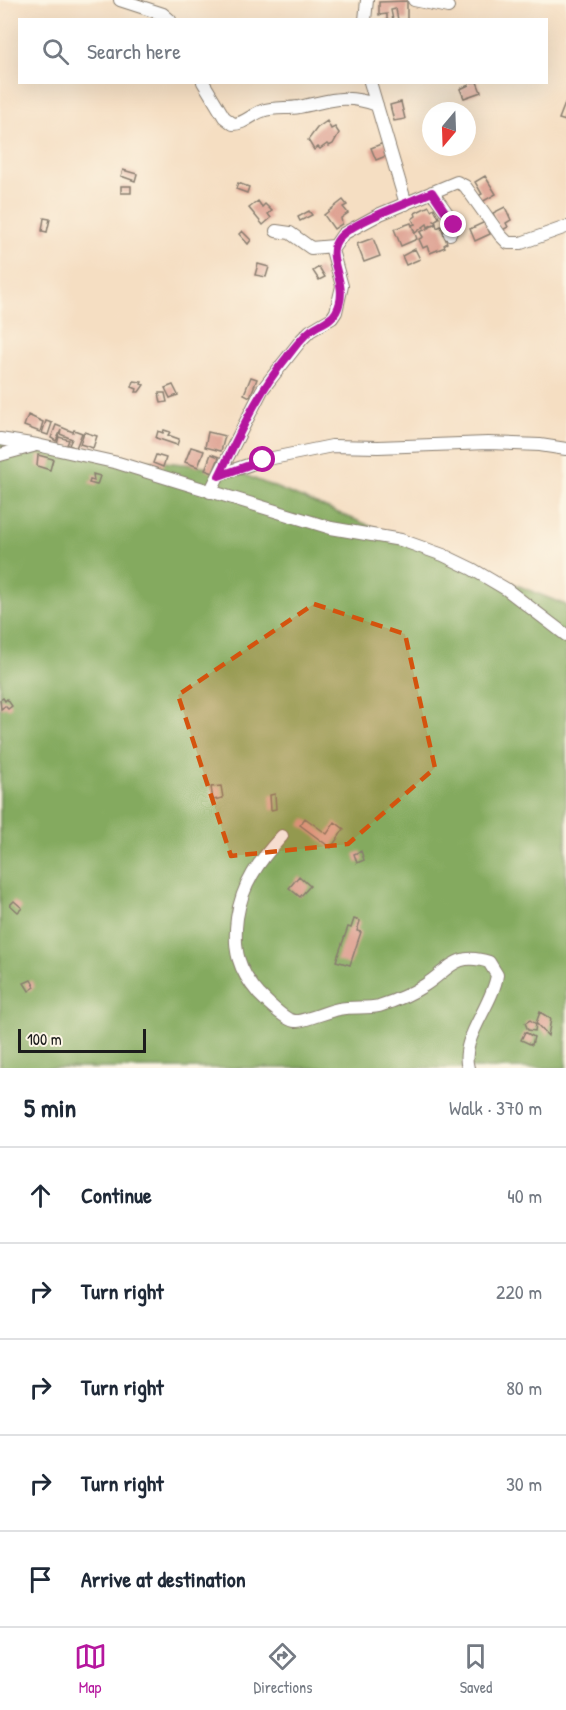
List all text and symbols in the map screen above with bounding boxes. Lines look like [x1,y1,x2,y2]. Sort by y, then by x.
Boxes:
search box [18,18,548,84]
icon: search [39,35,72,68]
text: Search here [87,36,181,66]
north arrow [422,102,476,156]
route end [440,211,466,237]
route start [249,446,275,472]
scale bar [18,1026,146,1054]
text: 100 m [27,1028,62,1050]
text: 5 min [24,1090,76,1125]
text: Walk · 370 m [449,1094,542,1121]
icon: ahead [24,1179,57,1212]
text: Continue [81,1180,152,1210]
text: 40 m [507,1182,542,1209]
icon: right [24,1275,57,1308]
text: Turn right [81,1276,164,1306]
text: 220 m [496,1278,542,1305]
icon: right [24,1371,57,1404]
text: Turn right [81,1372,164,1402]
text: 80 m [506,1374,542,1401]
icon: right [24,1467,57,1500]
text: Turn right [81,1468,164,1498]
text: 30 m [506,1470,542,1497]
icon: arrive [24,1563,57,1596]
text: Arrive at destination [81,1564,246,1594]
tab: Map [74,1640,107,1698]
tab: Directions [254,1640,312,1698]
tab: Saved [459,1640,492,1698]

